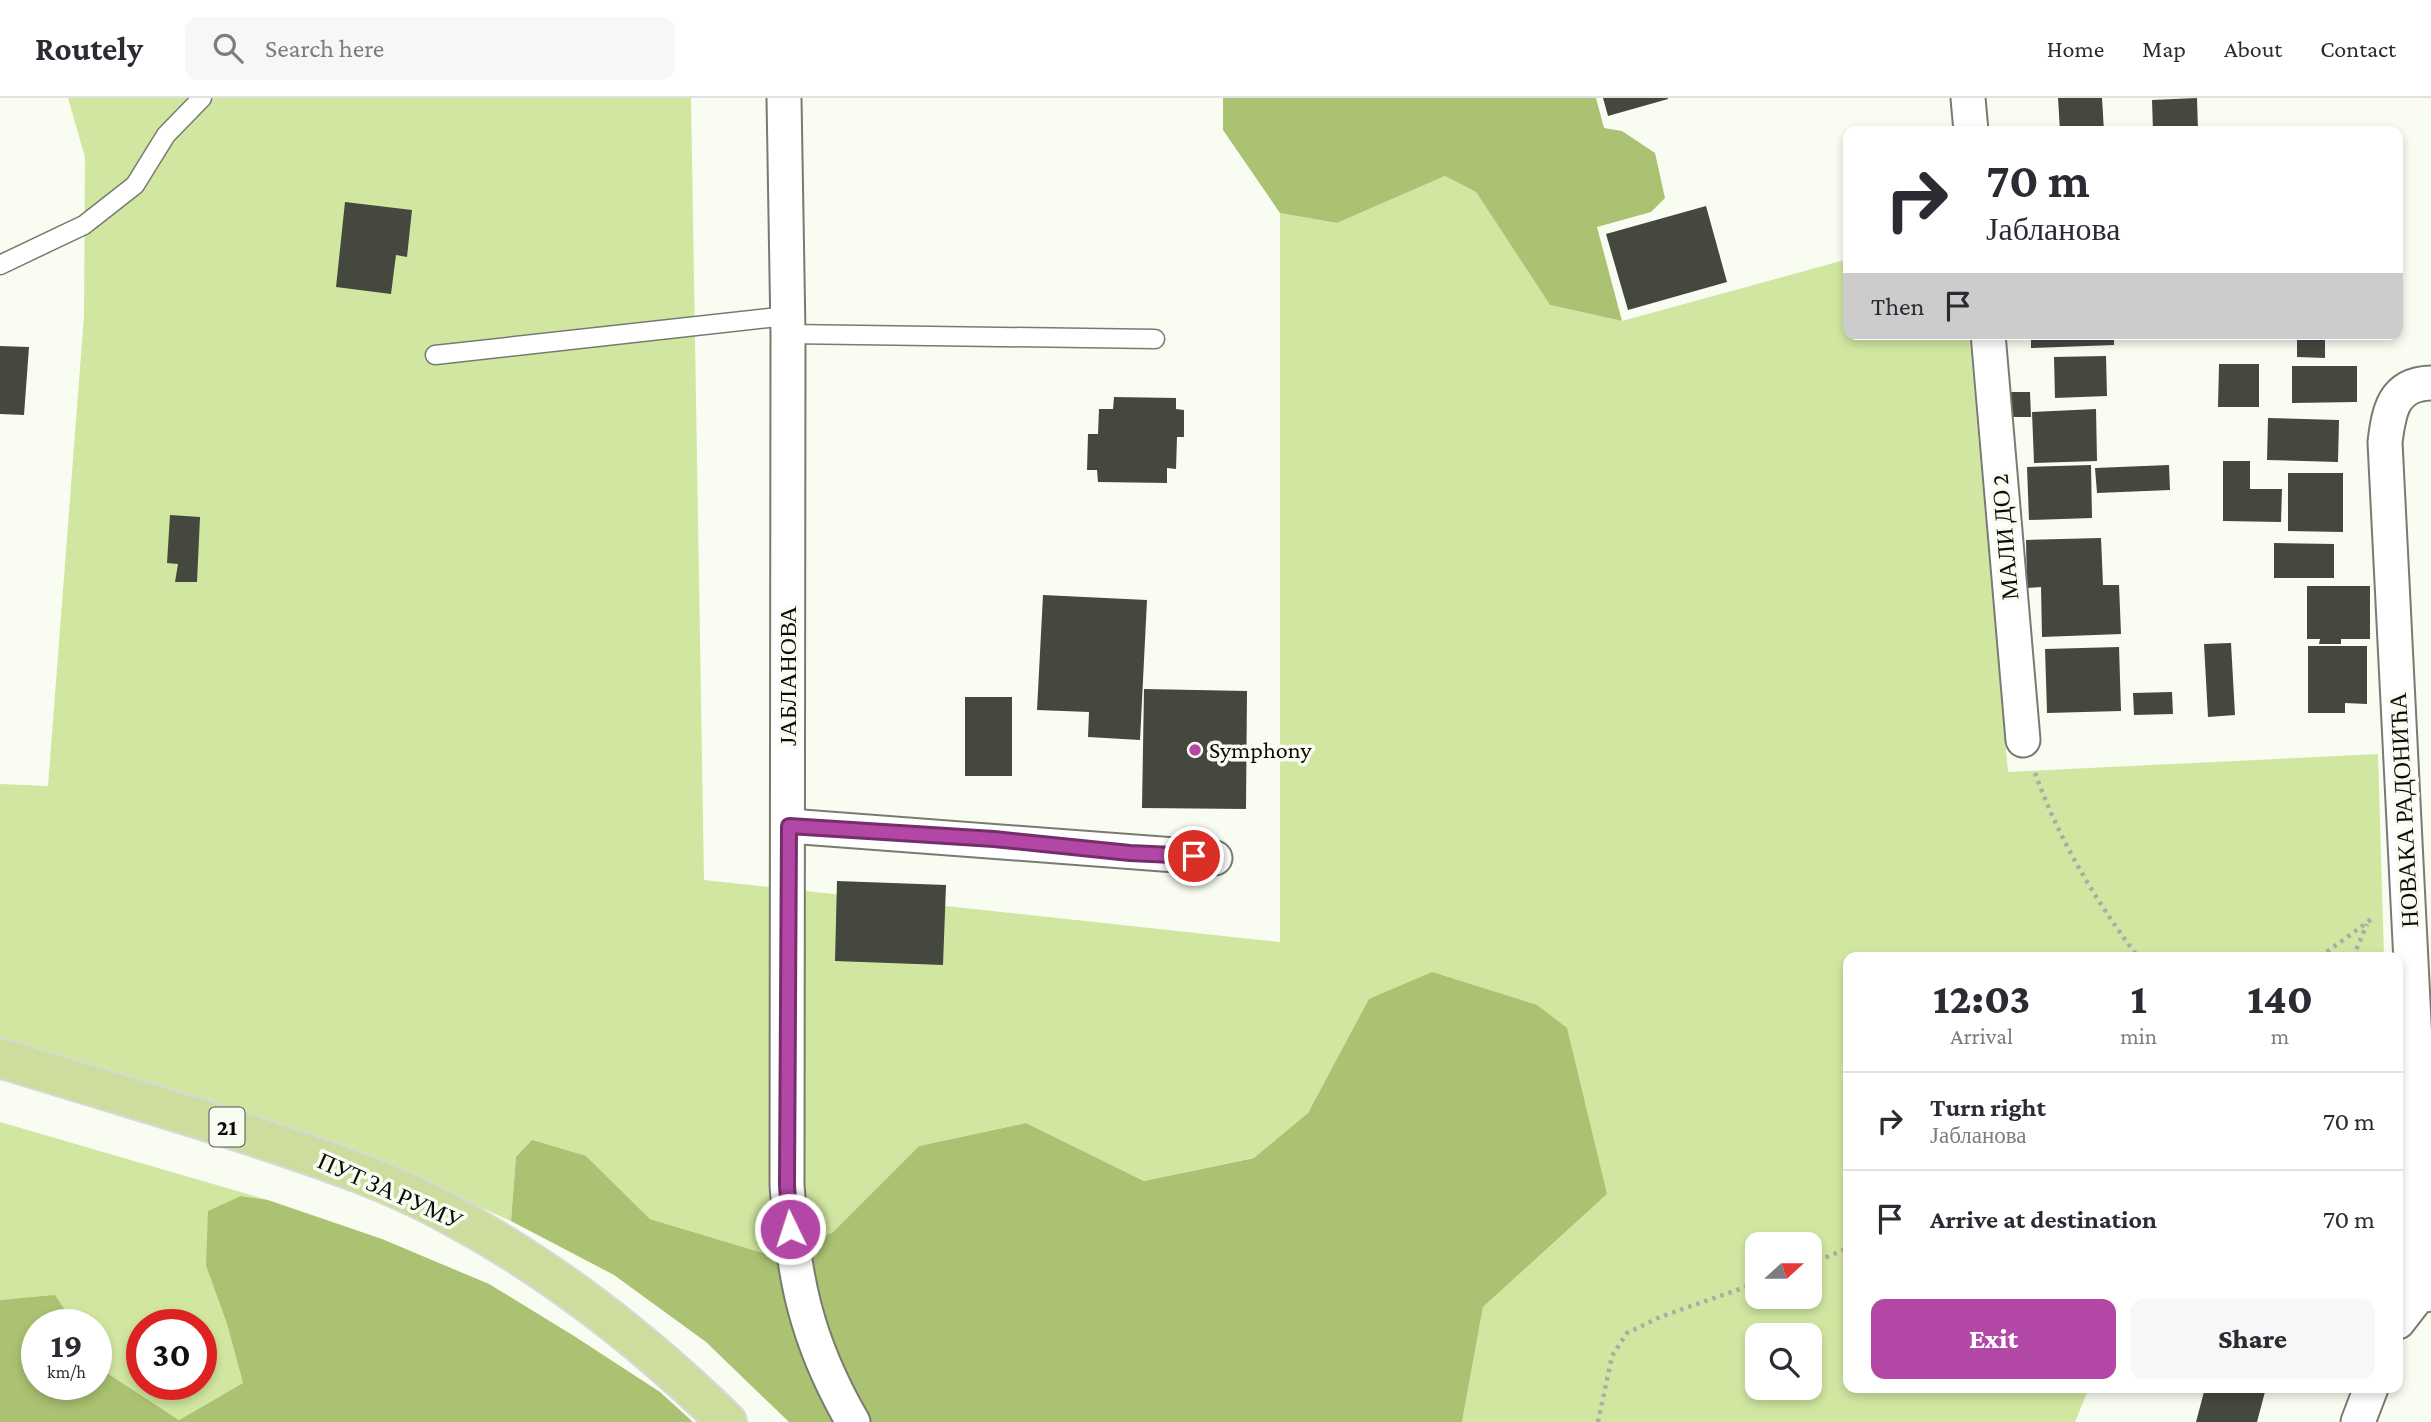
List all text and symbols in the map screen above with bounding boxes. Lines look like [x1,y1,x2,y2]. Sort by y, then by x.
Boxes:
search box [185,17,675,80]
icon: search [209,29,247,67]
text: Routely [35,30,143,67]
text: Search here [265,34,384,63]
text: Home [2047,35,2104,62]
text: Map [2142,35,2186,62]
text: About [2224,35,2282,62]
text: Contact [2320,35,2396,62]
text: 70 m [1986,153,2090,208]
icon: right [1871,154,1962,245]
text: Јабланова [1986,211,2120,247]
icon: arrive [1939,287,1977,325]
text: Then [1871,292,1925,321]
street label: МАЛИ ДО 2 [1986,473,2023,601]
street label: ЈАБЛАНОВА [774,605,801,746]
street label: НОВАКА РАДОНИЋА [2384,691,2423,928]
place label: Symphony [1209,736,1313,763]
marker: Symphony [1187,742,1203,758]
pin [1164,826,1224,886]
icon: arrive [1175,837,1213,875]
text: 12:03 [1933,975,2030,1022]
text: 1 [2131,975,2147,1022]
text: 140 [2247,975,2313,1022]
text: Arrival [1950,1023,2013,1049]
text: min [2120,1023,2157,1049]
text: m [2271,1023,2289,1049]
text: Turn right [1930,1093,2046,1122]
icon: right [1871,1102,1909,1140]
text: 70 m [2323,1107,2375,1136]
road number: 21 [210,1108,244,1146]
text: Јабланова [1930,1122,2027,1148]
street label: ПУТ ЗА РУМУ [314,1147,467,1234]
position arrow [753,1192,827,1266]
icon: arrive [1871,1200,1909,1238]
text: Arrive at destination [1930,1205,2157,1234]
text: 70 m [2323,1205,2375,1234]
north arrow [1745,1232,1822,1309]
map controls [1745,1232,1822,1400]
button: Exit [1871,1299,2116,1379]
button: Share [2130,1299,2375,1379]
speed limit sign: 30 [126,1309,217,1400]
button: search [1745,1323,1822,1400]
text: 19 [50,1326,83,1365]
text: km/h [47,1362,86,1382]

